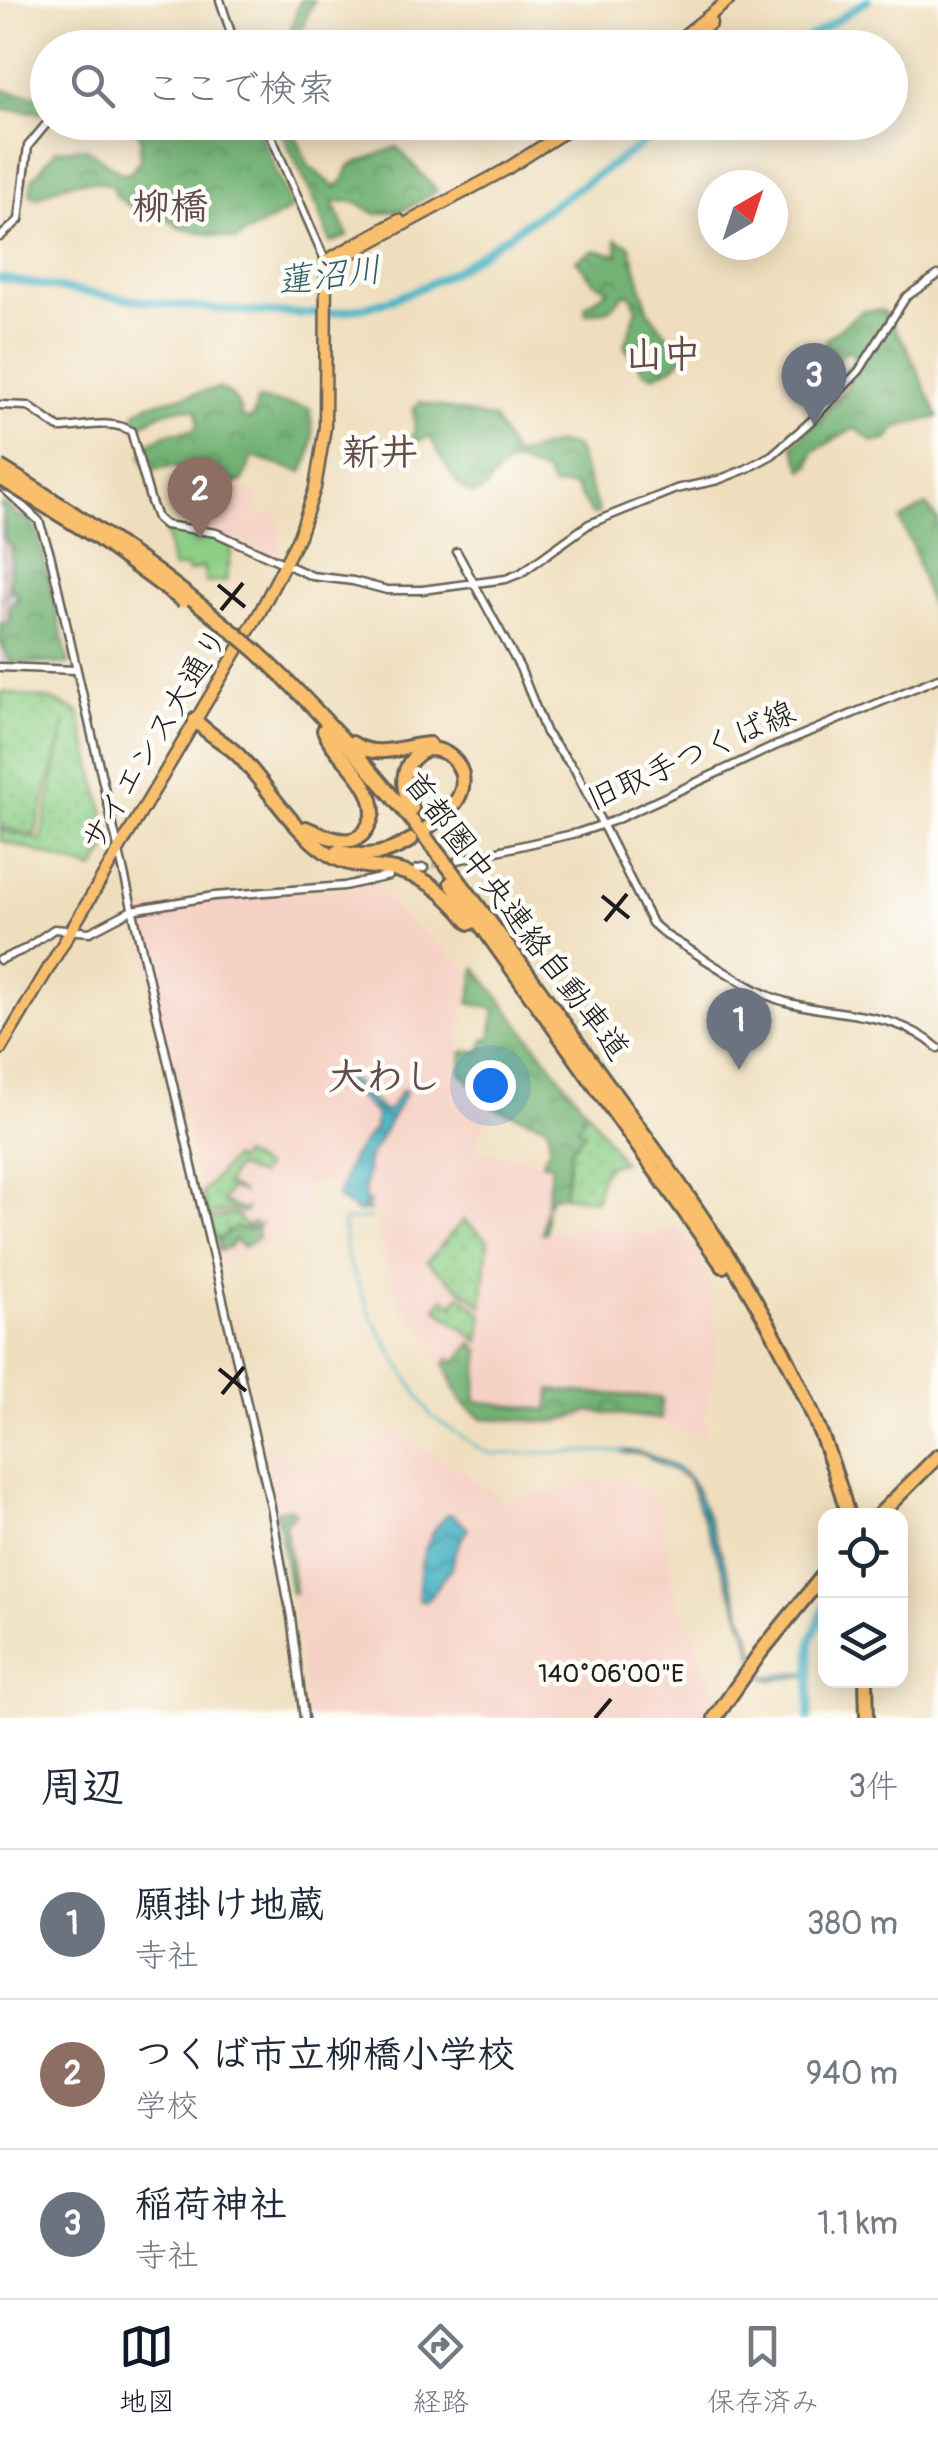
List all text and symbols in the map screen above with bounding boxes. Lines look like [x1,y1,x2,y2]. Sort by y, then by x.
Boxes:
search box [30,30,908,140]
icon: search [65,58,120,113]
text: ここで検索 [145,65,335,113]
north arrow [698,170,788,260]
district label: 柳橋 [132,183,208,231]
water label: 蓮沼川 [274,248,384,304]
district label: 山中 [625,331,701,379]
pin: 3 [782,342,846,425]
district label: 新井 [342,429,418,477]
pin: 2 [168,456,232,539]
street label: サイエンス大通り [72,620,238,858]
street label: 旧取手つくば線 [581,692,801,820]
street label: 首都圏中央連絡自動車道 [394,763,638,1069]
pin: 1 [706,988,772,1070]
district label: 大わし [328,1053,442,1101]
your location [465,1060,516,1111]
map controls [818,1508,908,1688]
button: locate [818,1508,908,1598]
button: layers [818,1598,908,1688]
text: 140°06'00"E [538,1659,684,1690]
text: 周辺 [40,1762,124,1814]
text: 3件 [848,1767,898,1807]
text: 願掛け地蔵 [135,1881,325,1929]
text: 1 [66,1904,79,1944]
text: 380 m [807,1904,898,1944]
text: 寺社 [135,1936,199,1976]
text: つくば市立柳橋小学校 [135,2031,515,2079]
text: 2 [64,2054,81,2094]
text: 940 m [806,2054,898,2094]
text: 学校 [135,2086,199,2126]
text: 稲荷神社 [135,2181,287,2229]
text: 3 [64,2204,81,2244]
text: 1.1 km [817,2204,898,2244]
text: 寺社 [135,2236,199,2276]
tab: 地図 [119,2319,175,2420]
tab: 経路 [413,2319,469,2420]
tab: 保存済み [707,2319,819,2420]

